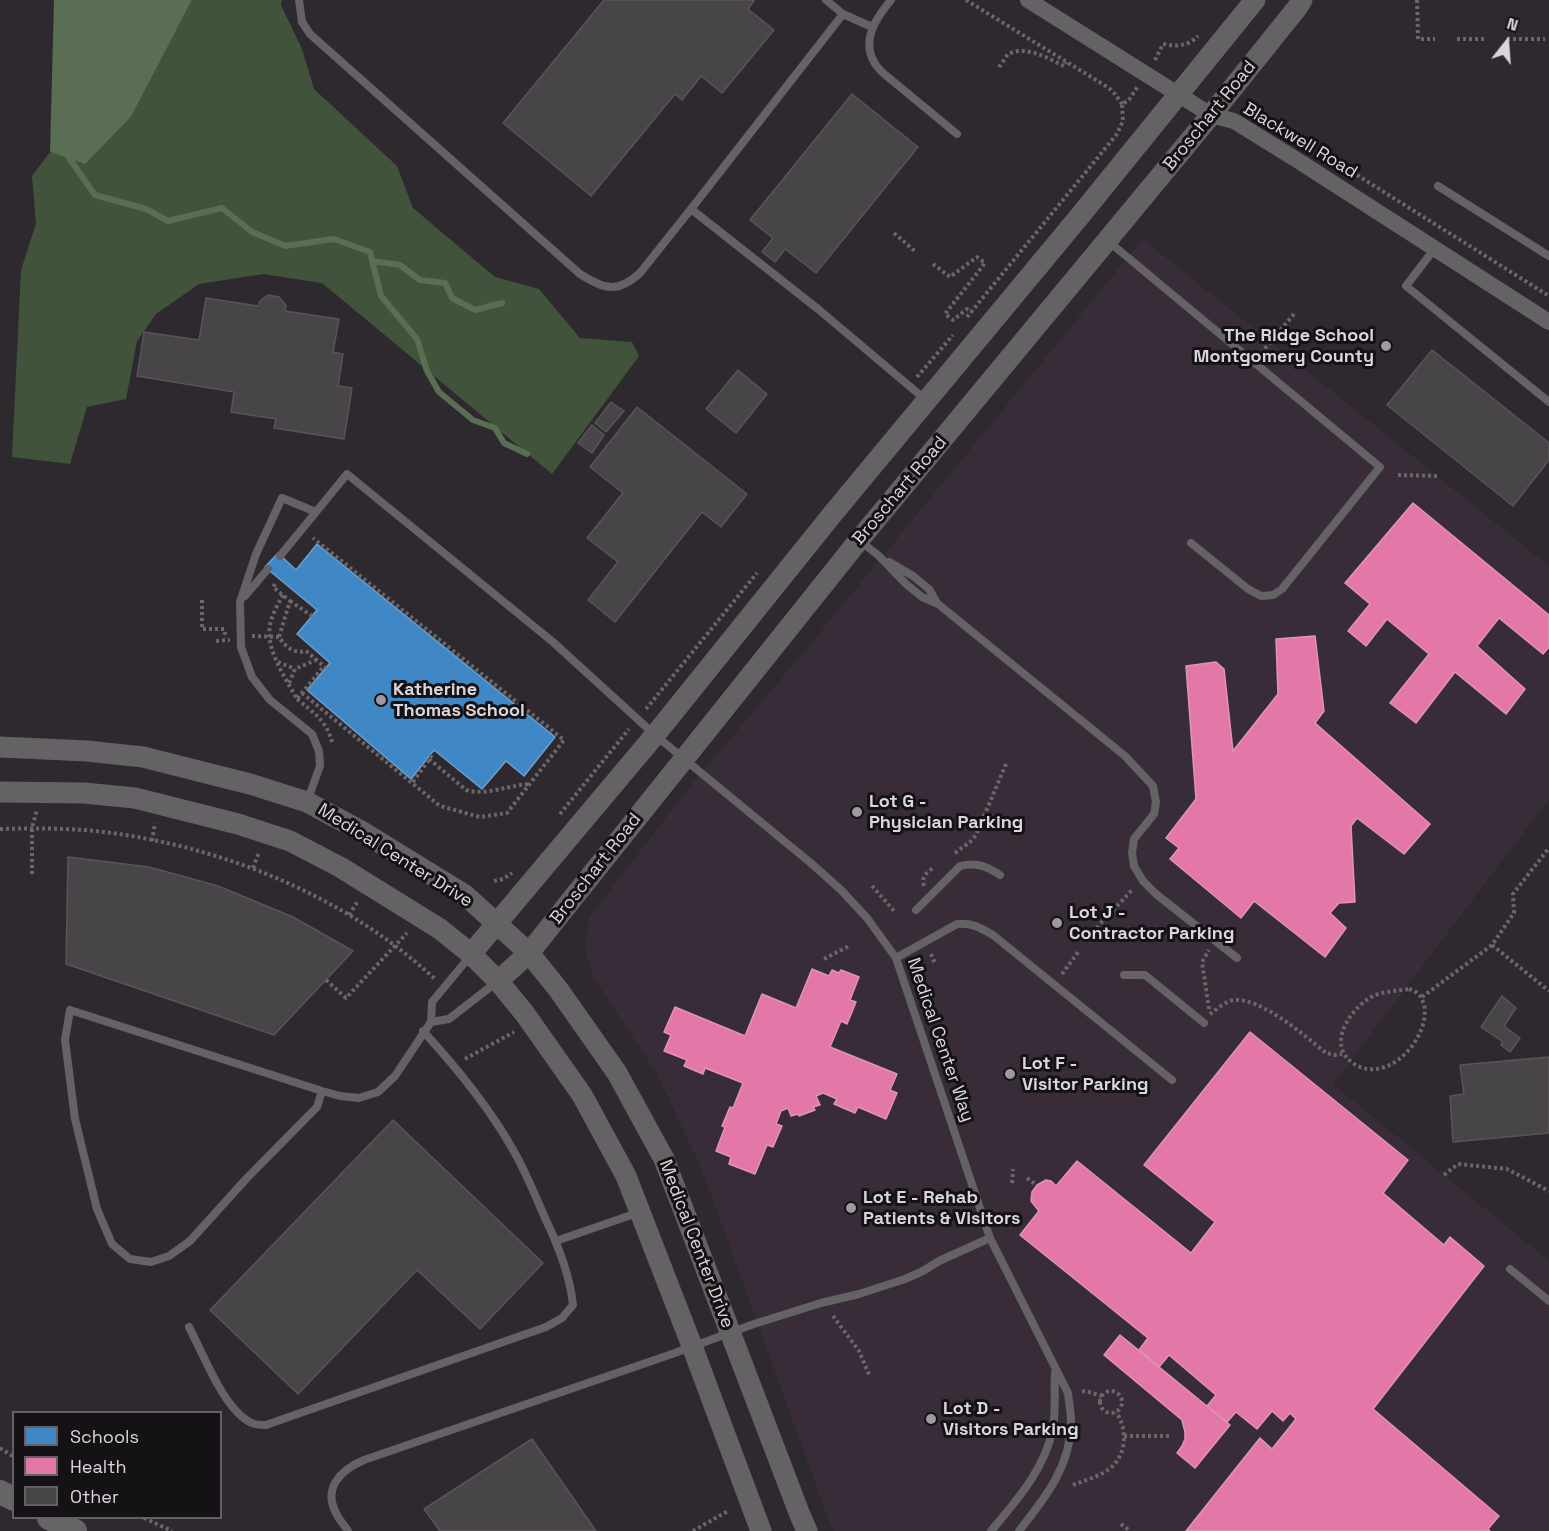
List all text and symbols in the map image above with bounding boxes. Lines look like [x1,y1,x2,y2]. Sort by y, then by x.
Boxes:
north arrow [1477,12,1537,72]
text: N [1504,13,1521,36]
street label: Broschart Road [1159,57,1261,175]
street label: Blackwell Road [1239,98,1361,184]
place label: The Ridge School Montgomery County [1194,325,1374,368]
marker: The Ridge School Montgomery County [1379,339,1393,353]
street label: Broschart Road [848,432,952,550]
place label: Katherine Thomas School [393,679,525,722]
marker: Katherine Thomas School [374,693,388,707]
place label: Lot G - Physician Parking [869,791,1023,834]
street label: Medical Center Drive [314,800,476,912]
marker: Lot G - Physician Parking [850,805,864,819]
street label: Broschart Road [546,809,646,929]
place label: Lot J - Contractor Parking [1069,902,1234,944]
marker: Lot J - Contractor Parking [1050,916,1064,930]
street label: Medical Center Way [902,955,978,1125]
place label: Lot F - Visitor Parking [1022,1053,1148,1096]
marker: Lot F - Visitor Parking [1003,1067,1017,1081]
street label: Medical Center Drive [654,1157,738,1331]
place label: Lot E - Rehab Patients & Visitors [863,1187,1020,1230]
marker: Lot E - Rehab Patients & Visitors [844,1201,858,1215]
place label: Lot D - Visitors Parking [943,1398,1079,1440]
legend [12,1411,222,1519]
marker: Lot D - Visitors Parking [924,1412,938,1426]
text: Schools [70,1425,139,1448]
text: Health [70,1455,127,1478]
text: Other [70,1485,119,1508]

